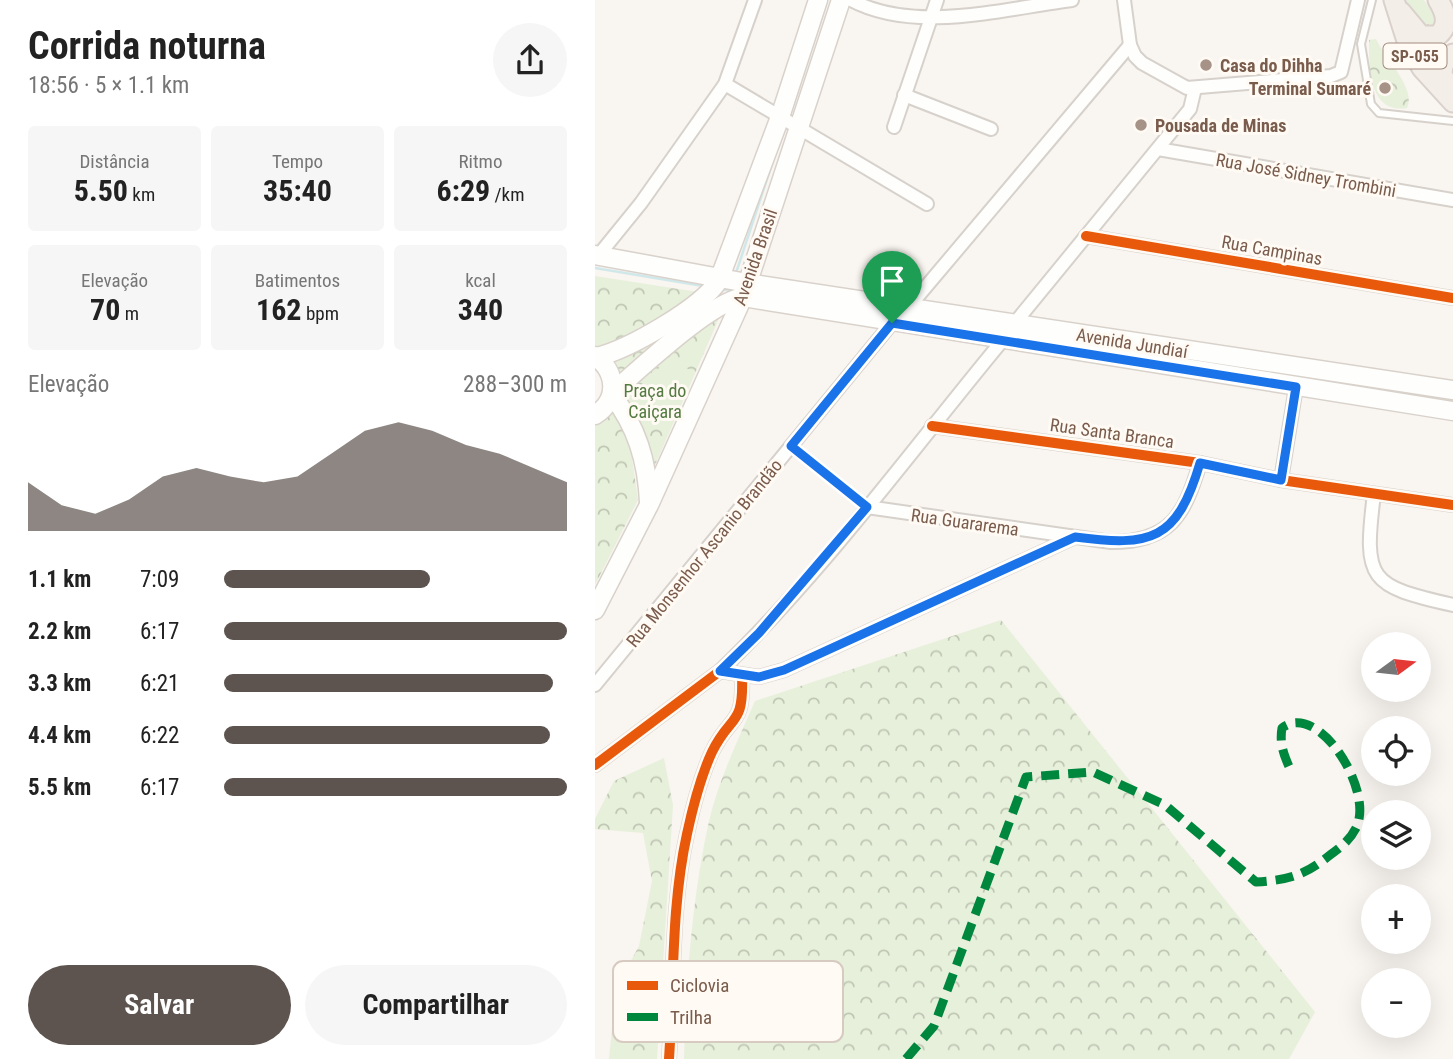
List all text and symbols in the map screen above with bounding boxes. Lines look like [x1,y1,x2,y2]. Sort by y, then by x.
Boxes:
button: share [493,23,567,97]
text: Corrida noturna [28,24,266,68]
road number: SP-055 [1383,44,1447,68]
place label: Casa do Dihha [1220,55,1322,76]
marker: Casa do Dihha [1198,57,1214,73]
text: 18:56 · 5 × 1.1 km [28,72,189,99]
place label: Terminal Sumaré [1249,78,1371,99]
marker: Terminal Sumaré [1377,80,1393,96]
place label: Pousada de Minas [1155,115,1287,136]
marker: Pousada de Minas [1133,117,1149,133]
street label: Rua José Sidney Trombini [1214,149,1398,201]
text: Distância [79,150,150,173]
text: Tempo [272,150,323,173]
text: Ritmo [459,150,502,173]
text: 5.50 [74,173,128,208]
text: 35:40 [263,173,332,208]
text: 6:29 [437,173,490,208]
text: km [128,183,155,206]
text: /km [490,183,524,206]
street label: Avenida Brasil [729,206,781,308]
street label: Rua Campinas [1220,231,1324,269]
pin [862,251,922,323]
icon: arrive [873,262,911,300]
text: Elevação [81,269,148,292]
text: Batimentos [255,269,340,292]
text: kcal [465,269,496,292]
text: 70 [90,292,120,327]
text: 162 [256,292,302,327]
text: 340 [458,292,503,327]
text: m [120,302,139,325]
text: bpm [302,302,339,325]
street label: Avenida Jundiaí [1075,324,1190,362]
text: Elevação [28,371,109,398]
text: 288–300 m [463,371,567,398]
park label: Praça do Caiçara [624,380,686,422]
street label: Rua Santa Branca [1049,414,1175,452]
street label: Rua Monsenhor Ascanio Brandão [622,455,786,651]
street label: Rua Guararema [910,504,1020,540]
text: 1.1 km [28,566,91,593]
text: 7:09 [140,566,179,593]
text: 2.2 km [28,618,91,645]
text: 6:17 [140,618,179,645]
north arrow [1361,632,1431,702]
map controls [1361,632,1431,1038]
text: 3.3 km [28,670,91,697]
text: 6:21 [140,670,179,697]
button: locate [1361,716,1431,786]
text: 4.4 km [28,722,91,749]
text: 6:22 [140,722,179,749]
text: 5.5 km [28,774,91,801]
text: 6:17 [140,774,179,801]
button: layers [1361,800,1431,870]
button: + [1361,884,1431,954]
legend [613,961,843,1042]
button: Salvar [28,965,291,1045]
button: Compartilhar [305,965,567,1045]
button: − [1361,968,1431,1038]
text: Ciclovia [670,974,729,997]
text: Trilha [670,1006,712,1029]

